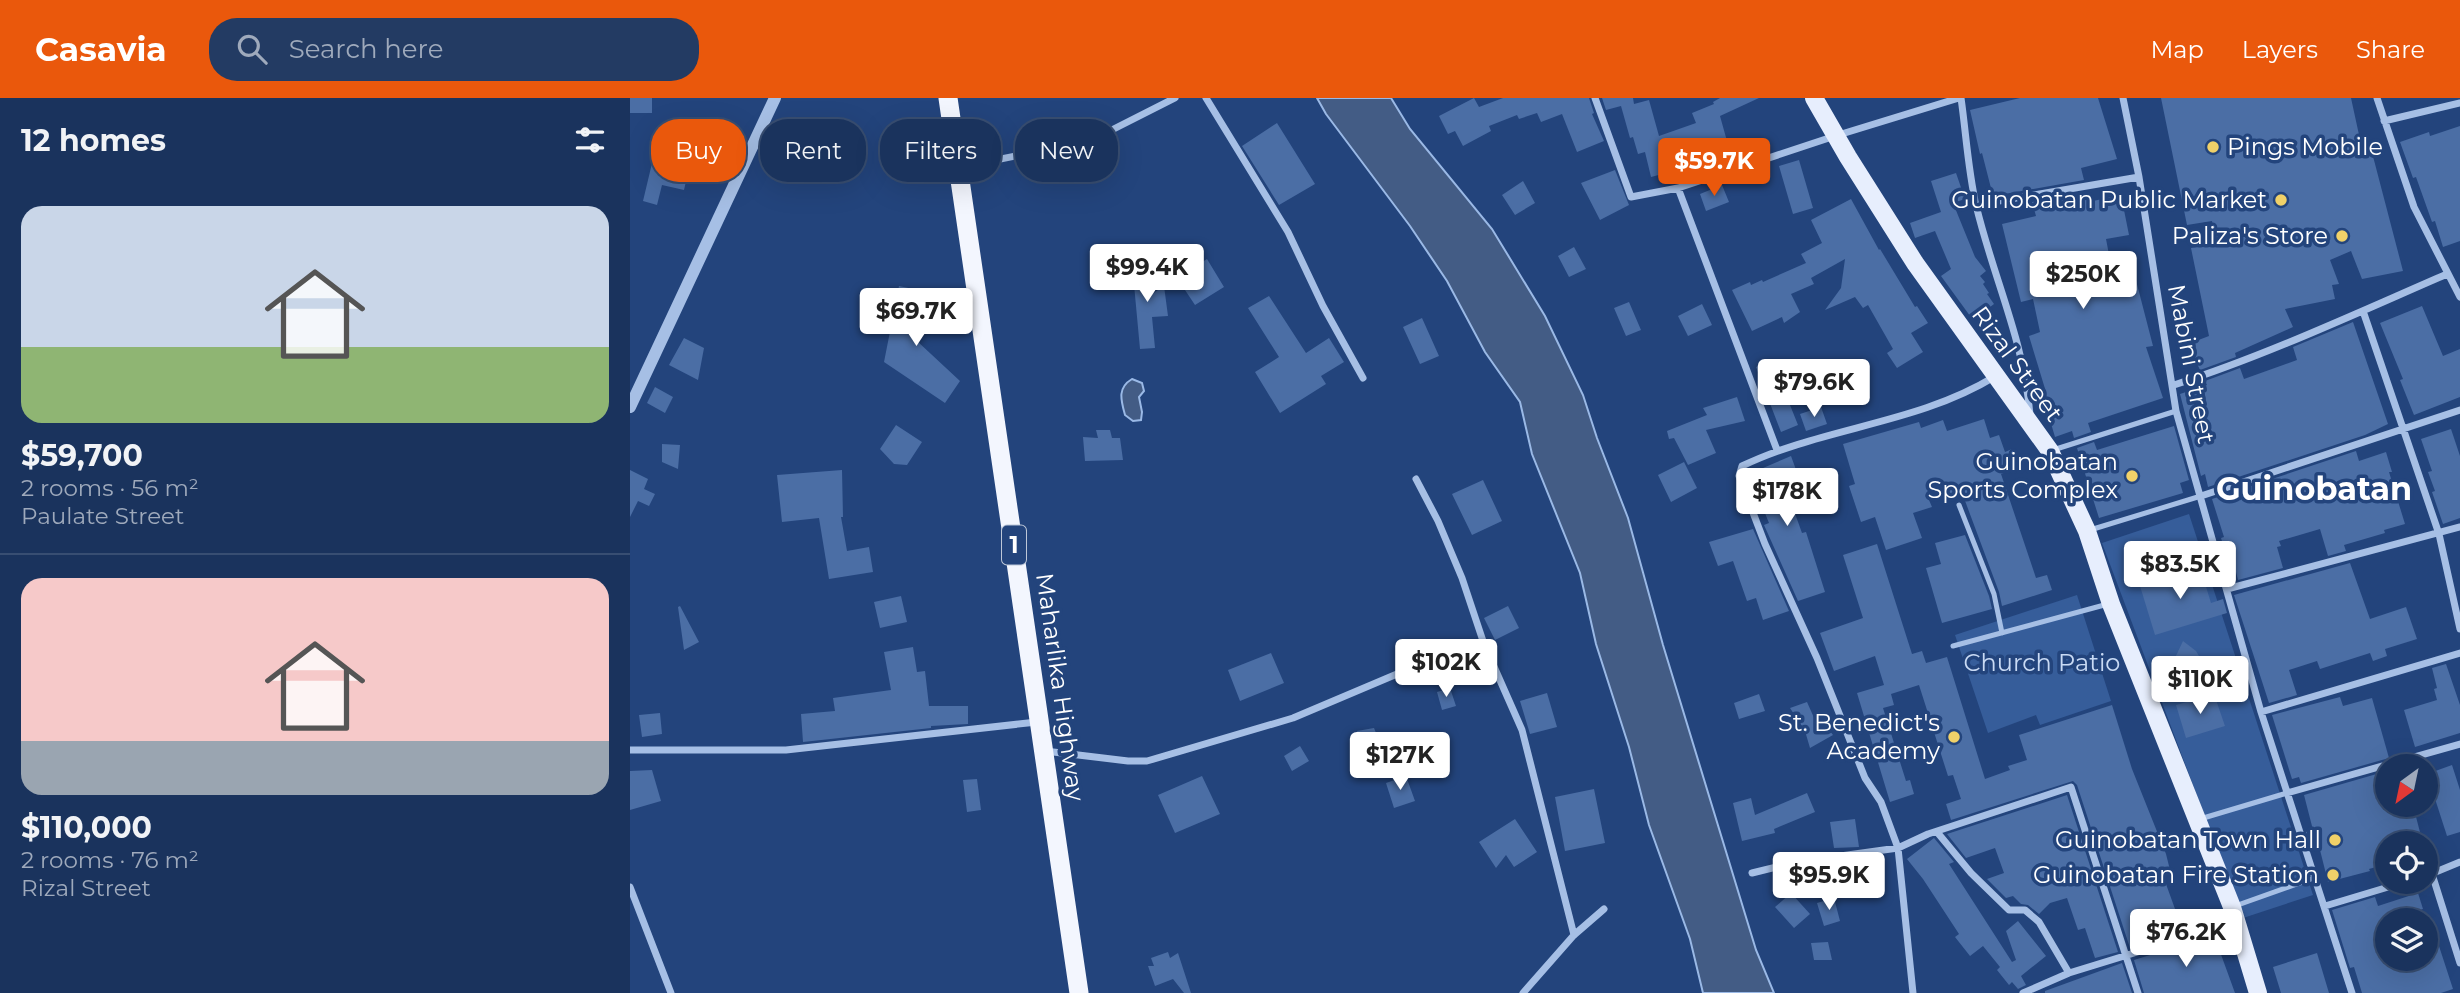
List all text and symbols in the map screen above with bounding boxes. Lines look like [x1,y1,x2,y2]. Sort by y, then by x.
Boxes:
search box [209,18,699,81]
text: Casavia [35,29,167,69]
icon: search [233,30,271,68]
text: Search here [289,33,443,65]
text: Map [2150,35,2204,64]
text: Layers [2242,35,2318,64]
text: Share [2356,35,2425,64]
chip: Buy [651,119,746,182]
chip: Rent [760,119,866,182]
chip: Filters [880,119,1001,182]
chip: New [1015,119,1118,182]
icon: filters [571,121,609,159]
text: 12 homes [21,122,166,159]
place label: Pings Mobile [2227,132,2383,161]
pin: $59.7K [1657,139,1771,198]
marker: Pings Mobile [2205,139,2221,155]
text: $59.7K [1674,147,1754,175]
place label: Guinobatan Public Market [1951,185,2267,214]
marker: Guinobatan Public Market [2273,192,2289,208]
place label: Paliza's Store [2172,221,2328,250]
marker: Paliza's Store [2334,228,2350,244]
pin: $99.4K [1090,244,1204,304]
icon: home [252,251,378,377]
pin: $250K [2034,252,2132,311]
text: $99.4K [1106,253,1188,281]
text: $250K [2046,260,2120,288]
street label: Mabini Street [2162,282,2221,446]
pin: $69.7K [859,288,973,348]
text: $69.7K [876,297,956,325]
street label: Rizal Street [1966,300,2069,427]
pin: $79.6K [1757,360,1871,419]
text: $79.6K [1774,368,1854,396]
text: $59,700 [21,437,143,474]
place label: Guinobatan Sports Complex [1928,447,2118,504]
pin: $178K [1738,468,1836,528]
marker: Guinobatan Sports Complex [2124,468,2140,484]
district label: Guinobatan [2216,469,2412,508]
text: 2 rooms · 56 m² [21,474,199,502]
text: $178K [1752,477,1822,505]
text: Paulate Street [21,502,184,530]
road number: 1 [1002,526,1026,564]
pin: $83.5K [2123,542,2237,601]
text: $83.5K [2140,550,2220,578]
street label: Maharlika Highway [1030,571,1091,803]
icon: home [252,623,378,749]
pin: $102K [1397,640,1495,699]
text: $102K [1411,648,1481,676]
park label: Church Patio [1964,648,2120,677]
pin: $110K [2151,656,2249,716]
text: $110K [2167,665,2233,693]
place label: St. Benedict's Academy [1778,708,1940,765]
marker: St. Benedict's Academy [1946,729,1962,745]
pin: $127K [1351,732,1449,792]
text: $127K [1366,741,1434,769]
north arrow [2375,754,2438,817]
map controls [2375,754,2438,971]
text: $110,000 [21,809,152,846]
place label: Guinobatan Town Hall [2055,825,2321,854]
button: locate [2375,831,2438,894]
marker: Guinobatan Town Hall [2327,832,2343,848]
text: 2 rooms · 76 m² [21,846,199,874]
pin: $95.9K [1772,852,1886,912]
place label: Guinobatan Fire Station [2033,860,2319,889]
text: $95.9K [1789,861,1869,889]
marker: Guinobatan Fire Station [2325,867,2341,883]
text: Rizal Street [21,874,151,902]
button: layers [2375,908,2438,971]
pin: $76.2K [2129,910,2243,969]
text: $76.2K [2146,918,2226,946]

